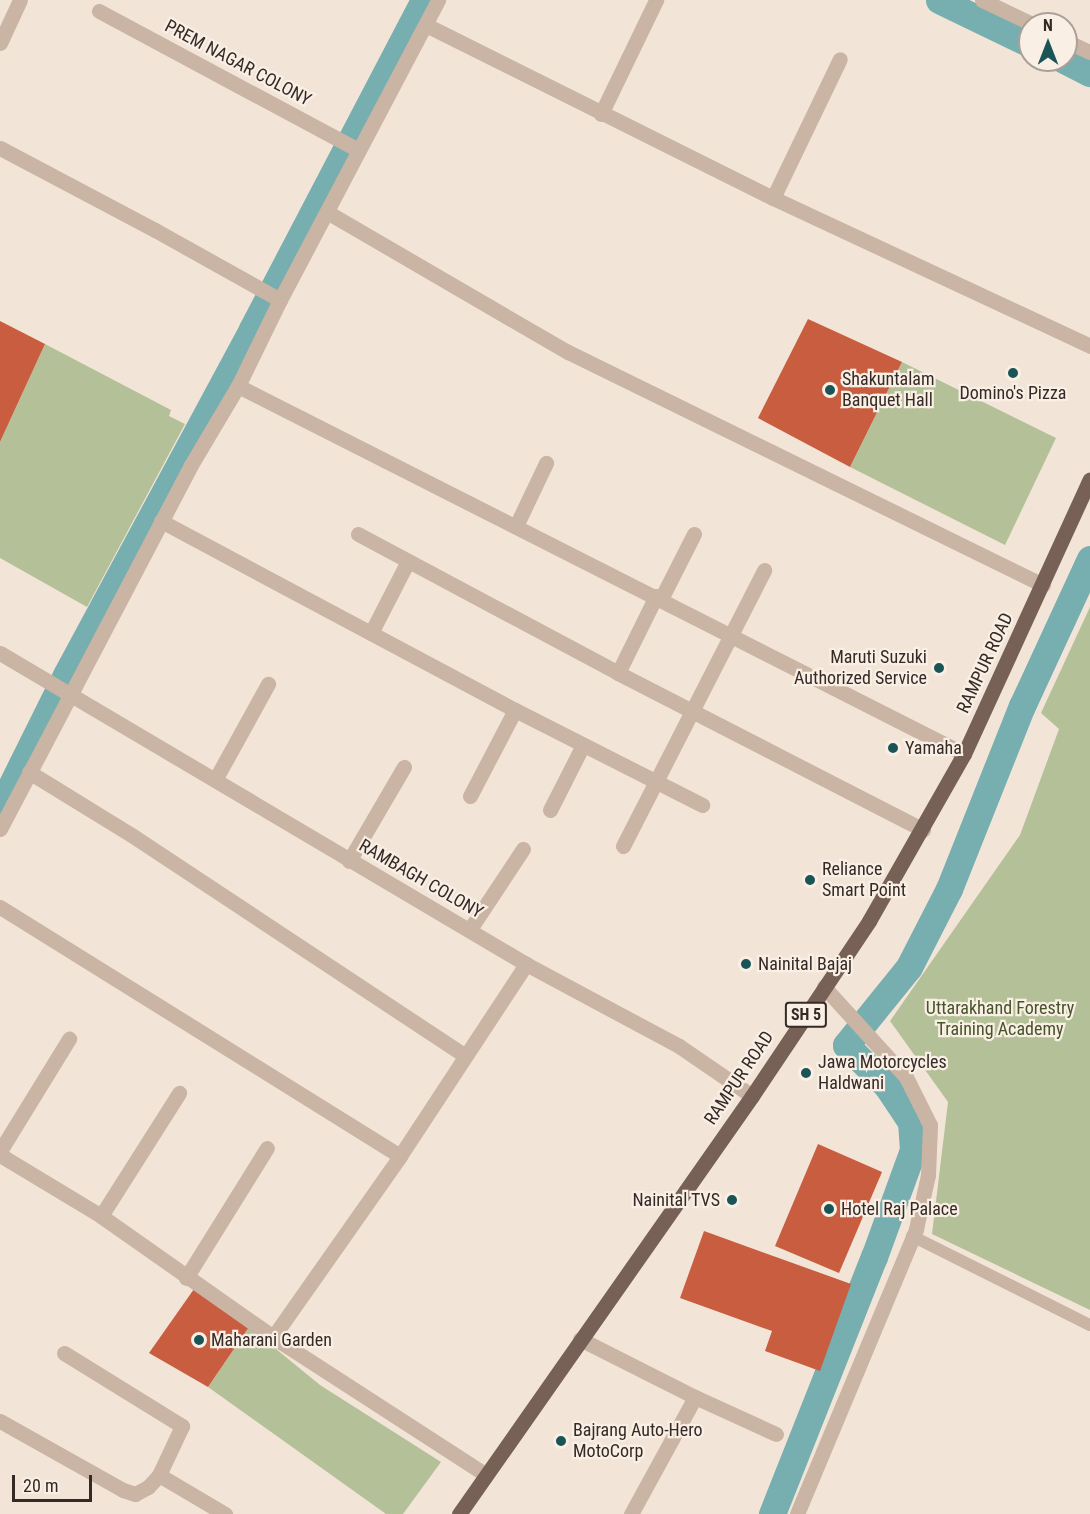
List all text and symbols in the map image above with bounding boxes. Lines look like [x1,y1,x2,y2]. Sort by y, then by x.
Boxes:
north arrow [1018,12,1078,72]
street label: PREM NAGAR COLONY [161,15,315,111]
text: N [1043,16,1053,35]
marker: Domino's Pizza [1006,366,1020,380]
place label: Shakuntalam Banquet Hall [842,369,934,412]
place label: Domino's Pizza [960,382,1066,404]
marker: Shakuntalam Banquet Hall [823,383,837,397]
street label: RAMPUR ROAD [952,609,1018,717]
place label: Maruti Suzuki Authorized Service [794,647,927,690]
marker: Maruti Suzuki Authorized Service [932,661,946,675]
place label: Yamaha [905,737,962,759]
marker: Yamaha [886,741,900,755]
street label: RAMBAGH COLONY [355,835,487,923]
place label: Reliance Smart Point [822,859,906,902]
marker: Reliance Smart Point [803,873,817,887]
place label: Nainital Bajaj [758,953,852,975]
marker: Nainital Bajaj [739,957,753,971]
park label: Uttarakhand Forestry Training Academy [926,998,1074,1040]
road number: SH 5 [784,1002,828,1028]
street label: RAMPUR ROAD [700,1027,778,1129]
place label: Jawa Motorcycles Haldwani [818,1052,947,1094]
marker: Jawa Motorcycles Haldwani [799,1066,813,1080]
place label: Nainital TVS [632,1189,720,1211]
marker: Nainital TVS [725,1193,739,1207]
place label: Hotel Raj Palace [841,1198,958,1220]
marker: Hotel Raj Palace [822,1202,836,1216]
place label: Maharani Garden [211,1329,332,1351]
marker: Maharani Garden [192,1333,206,1347]
place label: Bajrang Auto-Hero MotoCorp [573,1420,703,1462]
marker: Bajrang Auto-Hero MotoCorp [554,1434,568,1448]
scale bar [15,1463,94,1501]
text: 20 m [23,1475,58,1496]

